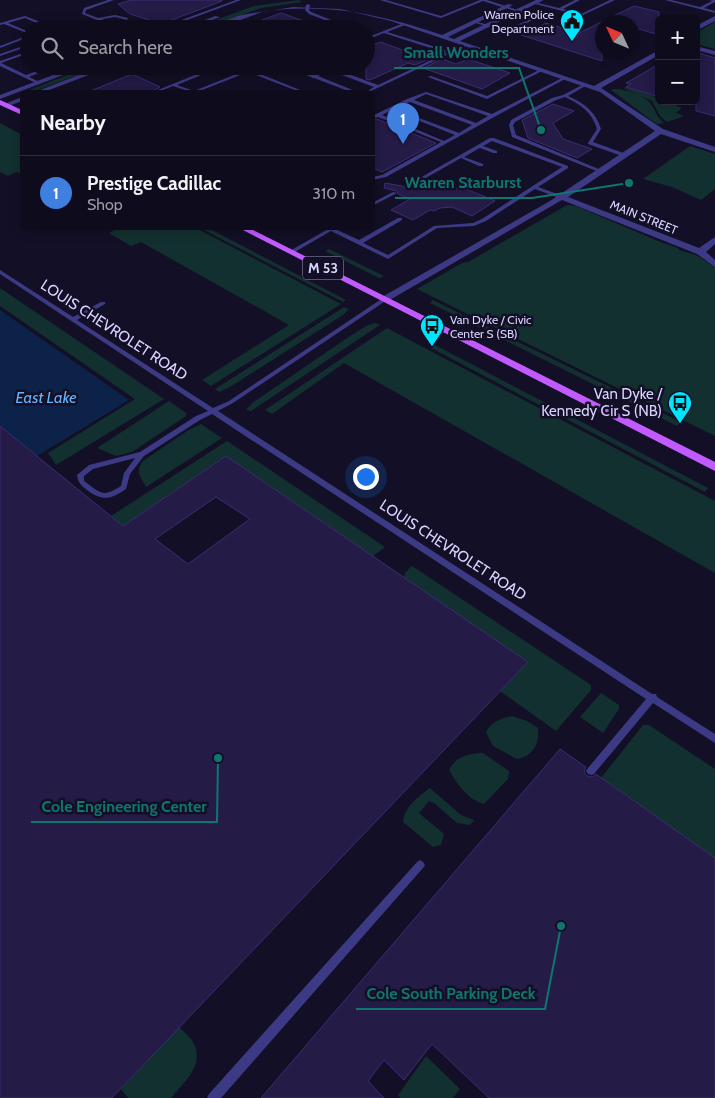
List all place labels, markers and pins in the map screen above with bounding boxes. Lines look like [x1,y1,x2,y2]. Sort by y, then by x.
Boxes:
place label: Warren Police Department [484,7,554,36]
public building icon: Warren Police Department [559,8,585,42]
callout: Small Wonders [394,37,519,68]
pin: 1 [387,103,419,144]
callout: Warren Starburst [395,167,532,198]
place label: Van Dyke / Civic Center S (SB) [450,312,532,341]
bus stop icon: Van Dyke / Civic Center S (SB) [419,313,445,347]
place label: Van Dyke / Kennedy Cir S (NB) [541,385,663,420]
bus stop icon: Van Dyke / Kennedy Cir S (NB) [667,390,693,424]
callout: Cole Engineering Center [31,791,217,822]
callout: Cole South Parking Deck [356,978,545,1009]

